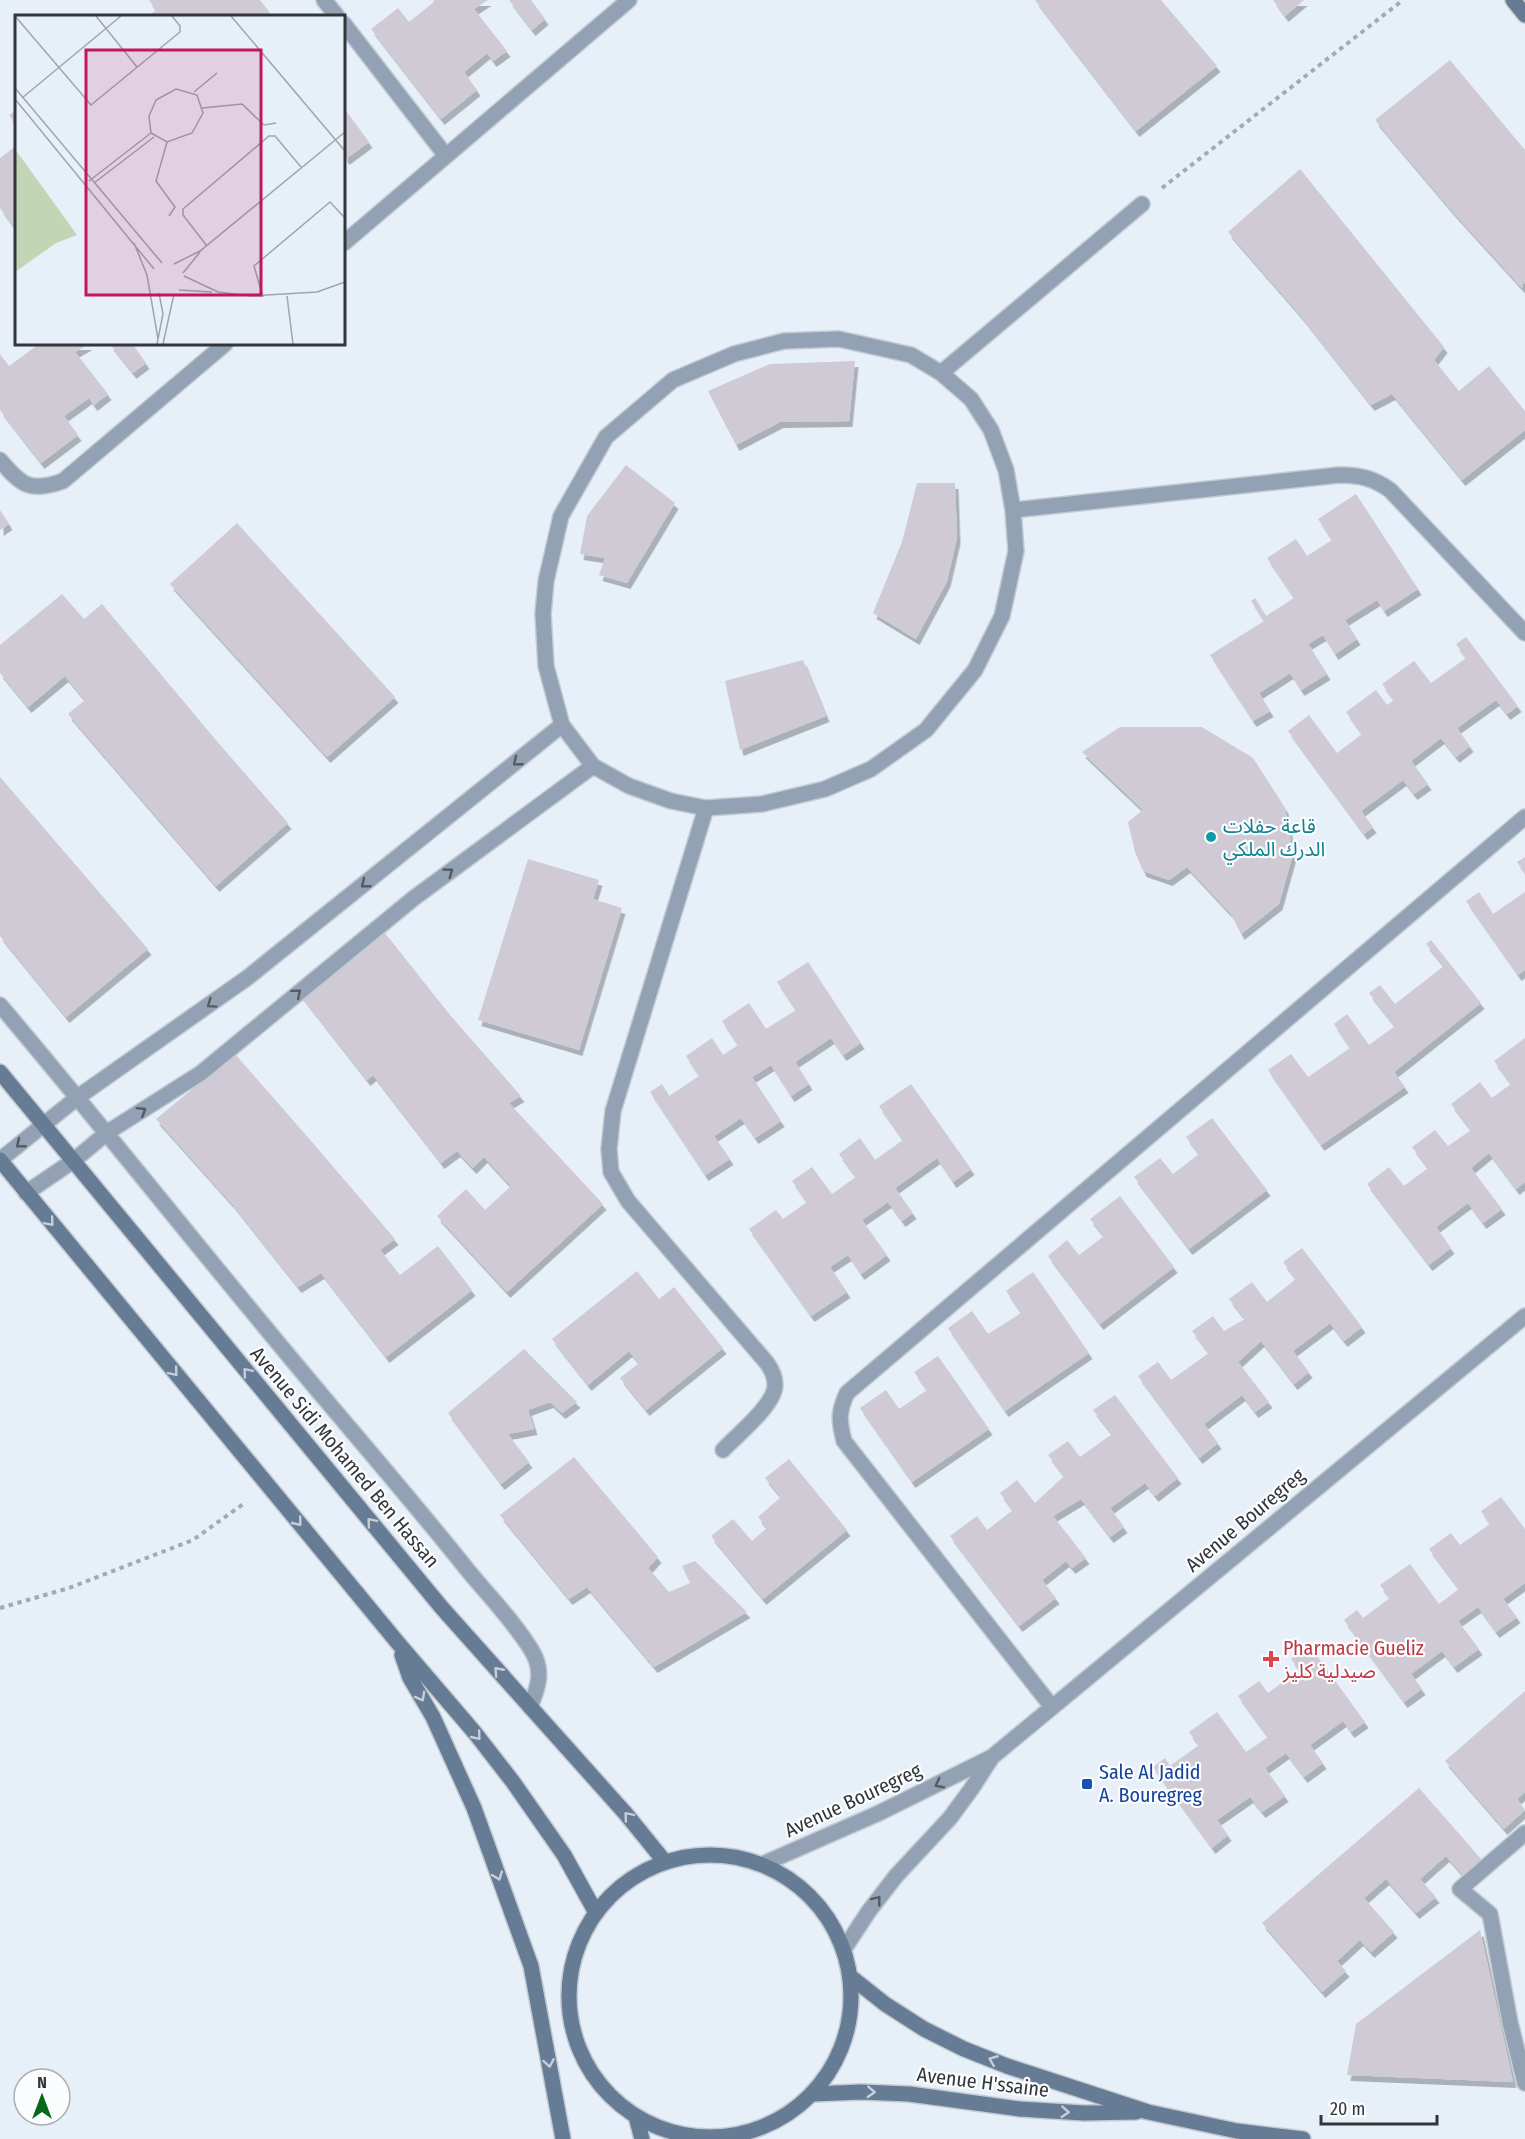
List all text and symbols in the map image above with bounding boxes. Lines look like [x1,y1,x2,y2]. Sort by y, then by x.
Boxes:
inset map [15,15,345,345]
one-way arrow [513,754,524,765]
place label: قاعة حفلات الدرك الملكي [1223,814,1325,865]
marker: قاعة حفلات الدرك الملكي [1204,830,1218,844]
one-way arrow [443,868,454,879]
one-way arrow [360,877,371,888]
one-way arrow [290,990,301,1001]
one-way arrow [206,997,217,1008]
one-way arrow [136,1106,146,1118]
one-way arrow [16,1137,27,1148]
one-way arrow [42,1215,53,1226]
street label: Avenue Sidi Mohamed Ben Hassan [246,1342,444,1572]
one-way arrow [167,1365,178,1376]
one-way arrow [244,1368,255,1379]
street label: Avenue Bouregreg [1181,1463,1310,1577]
one-way arrow [291,1515,302,1526]
one-way arrow [368,1518,379,1529]
place label: Pharmacie Gueliz صيدلية كليز [1282,1636,1424,1683]
marker: Pharmacie Gueliz صيدلية كليز [1264,1652,1278,1666]
one-way arrow [494,1667,505,1678]
one-way arrow [414,1691,425,1701]
one-way arrow [469,1729,480,1740]
street label: Avenue Bouregreg [781,1758,926,1842]
place label: Sale Al Jadid A. Bouregreg [1099,1760,1202,1807]
one-way arrow [935,1776,946,1788]
marker: Sale Al Jadid A. Bouregreg [1080,1777,1094,1791]
one-way arrow [624,1812,635,1823]
one-way arrow [491,1870,504,1880]
one-way arrow [870,1896,881,1907]
one-way arrow [988,2055,999,2067]
one-way arrow [542,2058,555,2068]
street label: Avenue H'ssaine [916,2062,1050,2102]
north arrow [12,2067,72,2127]
text: N [37,2073,47,2092]
one-way arrow [867,2086,876,2099]
scale bar [1321,2088,1436,2126]
text: 20 m [1330,2098,1365,2120]
one-way arrow [1061,2105,1070,2118]

